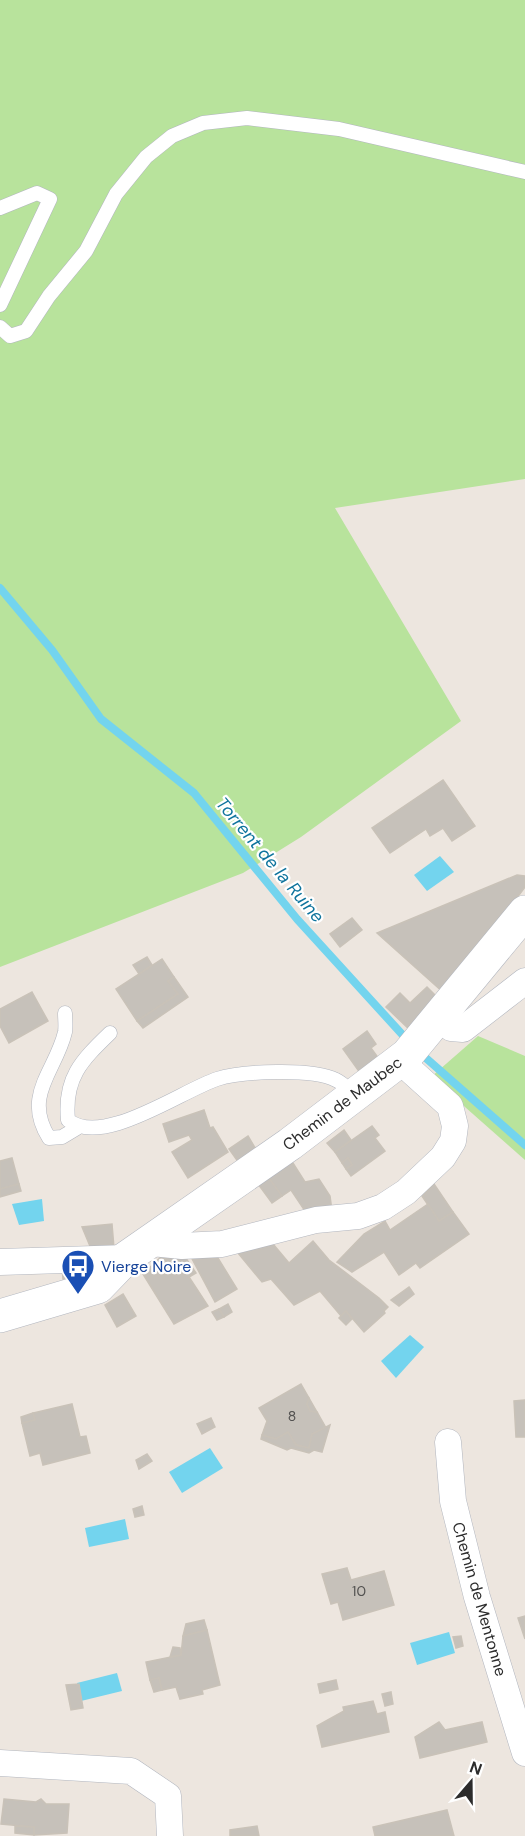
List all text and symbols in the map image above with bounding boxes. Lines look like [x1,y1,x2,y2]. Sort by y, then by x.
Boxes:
water label: Torrent de la Ruine [210,792,330,928]
street label: Chemin de Maubec [278,1052,406,1155]
bus stop icon: Vierge Noire [60,1248,96,1295]
place label: Vierge Noire [101,1256,191,1277]
house number: 8 [288,1407,296,1425]
street label: Chemin de Mentonne [447,1520,512,1679]
house number: 10 [352,1582,366,1600]
north arrow [441,1752,501,1812]
text: N [467,1757,485,1780]

